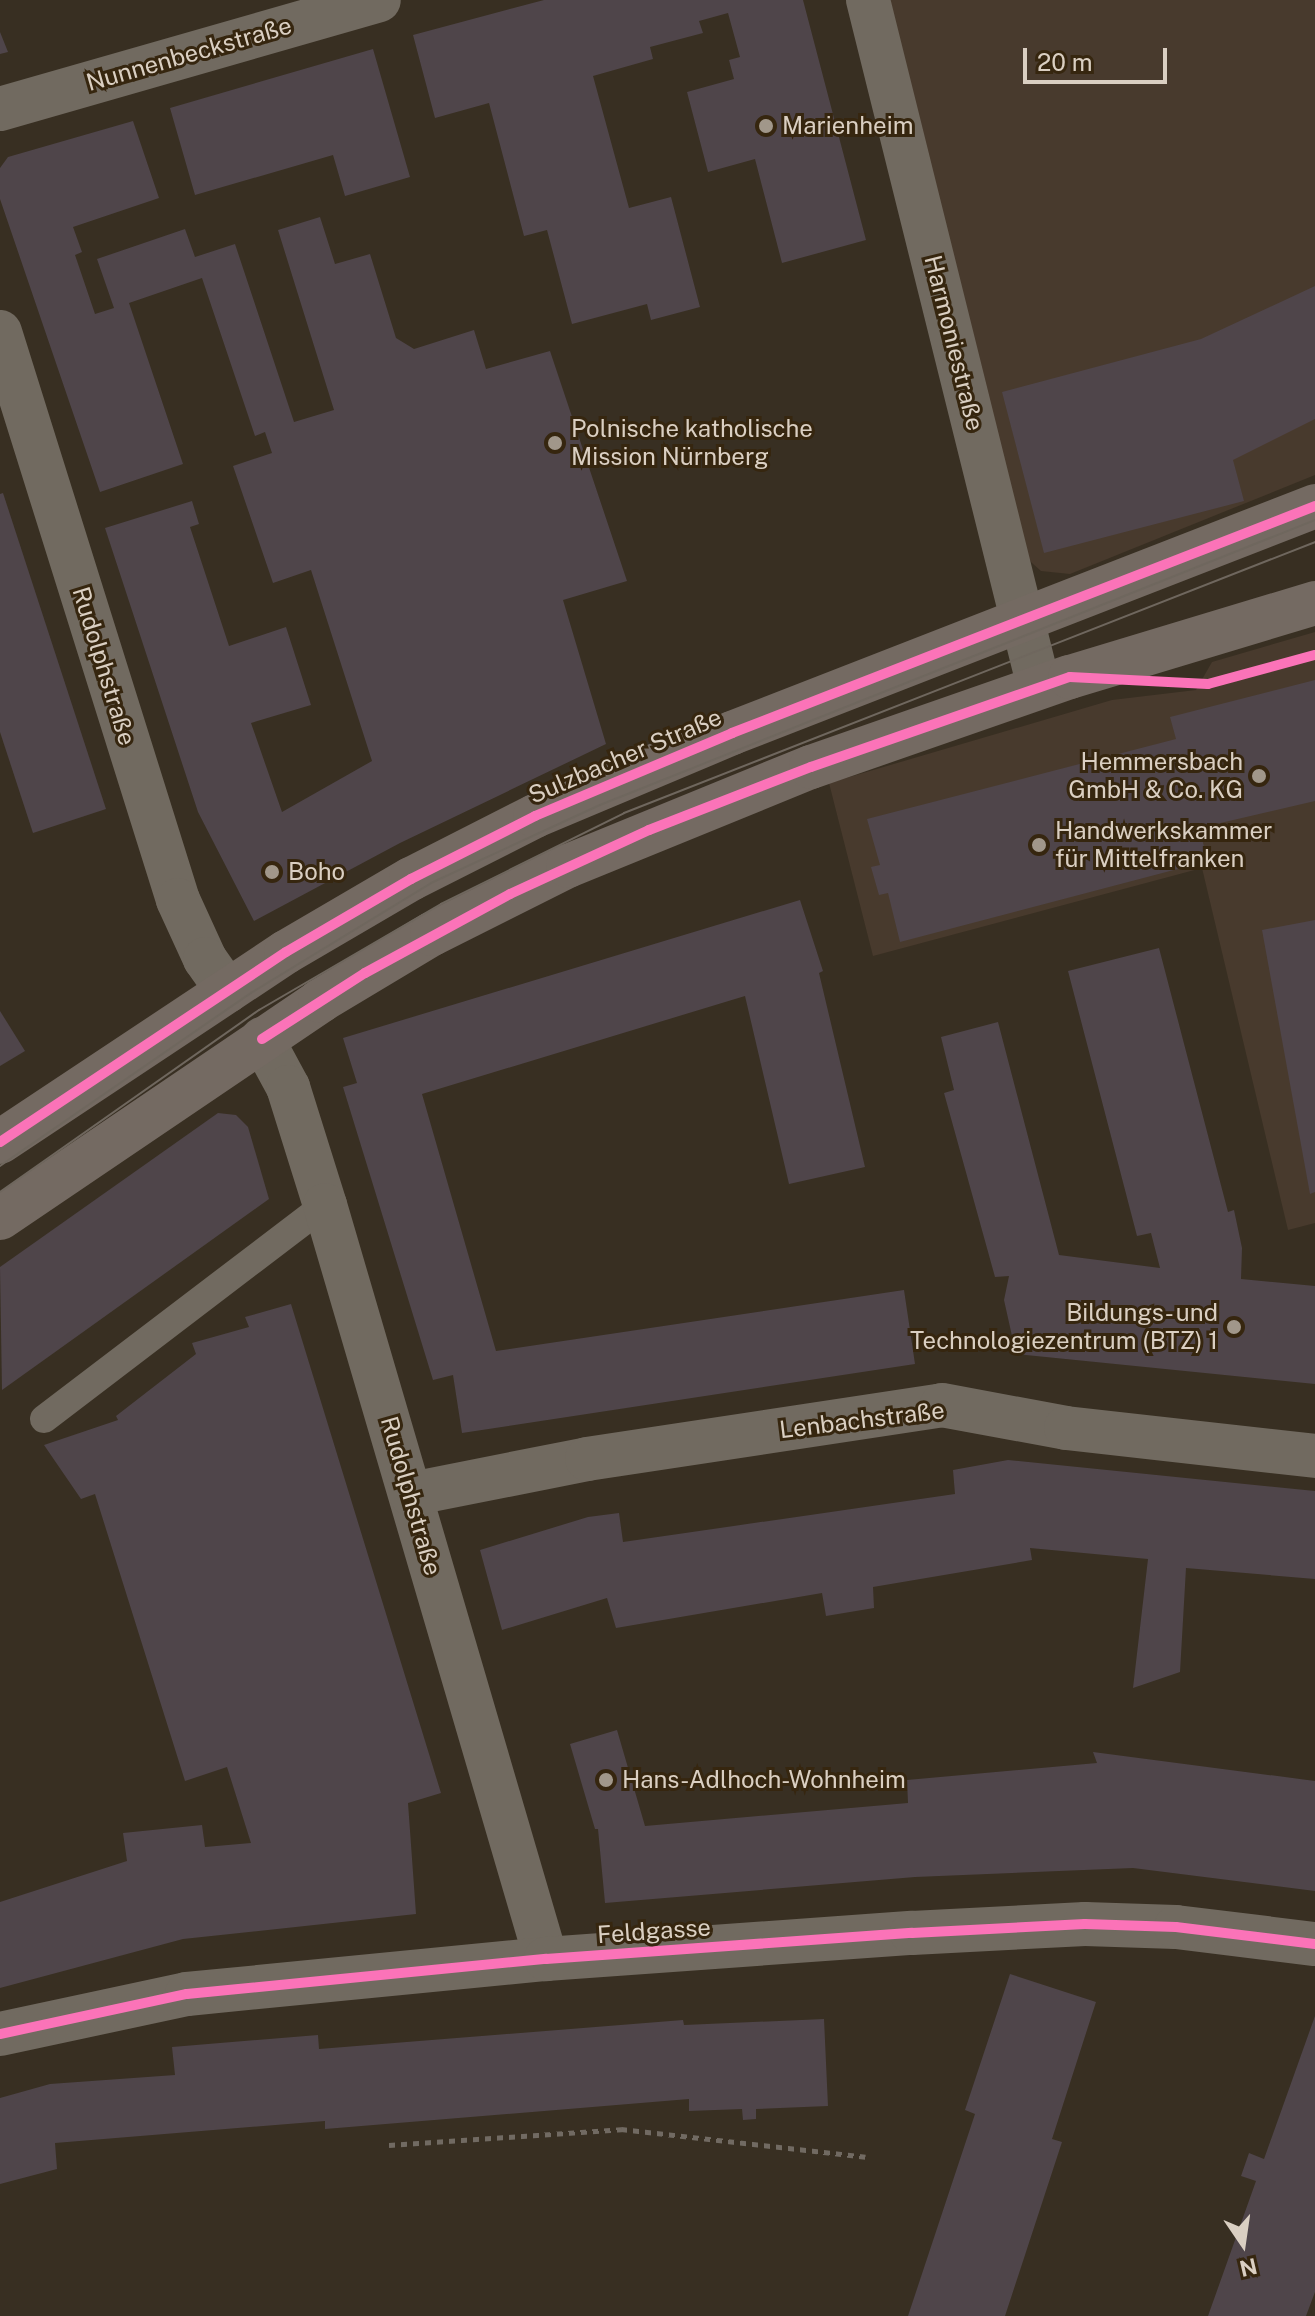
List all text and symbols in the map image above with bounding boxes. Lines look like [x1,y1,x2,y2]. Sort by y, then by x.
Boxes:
street label: Nunnenbeckstraße [83,11,295,97]
scale bar [1027,32,1171,82]
text: 20 m [1037,48,1093,76]
place label: Marienheim [782,112,914,140]
marker: Marienheim [757,117,775,135]
street label: Harmoniestraße [918,252,990,434]
place label: Polnische katholische Mission Nürnberg [571,415,813,471]
marker: Polnische katholische Mission Nürnberg [546,434,564,452]
street label: Rudolphstraße [66,583,142,749]
street label: Sulzbacher Straße [524,702,726,810]
place label: Hemmersbach GmbH & Co. KG [1068,748,1243,804]
marker: Hemmersbach GmbH & Co. KG [1250,767,1268,785]
place label: Handwerkskammer für Mittelfranken [1055,817,1272,873]
marker: Handwerkskammer für Mittelfranken [1030,836,1048,854]
place label: Boho [288,858,345,886]
marker: Boho [263,863,281,881]
place label: Bildungs- und Technologiezentrum (BTZ) 1 [910,1299,1218,1355]
marker: Bildungs- und Technologiezentrum (BTZ) 1 [1225,1318,1243,1336]
street label: Lenbachstraße [778,1396,946,1444]
street label: Rudolphstraße [375,1413,447,1579]
place label: Hans-Adlhoch-Wohnheim [622,1766,906,1794]
marker: Hans-Adlhoch-Wohnheim [597,1771,615,1789]
street label: Feldgasse [596,1913,712,1949]
north arrow [1203,2204,1283,2284]
text: N [1237,2253,1260,2282]

